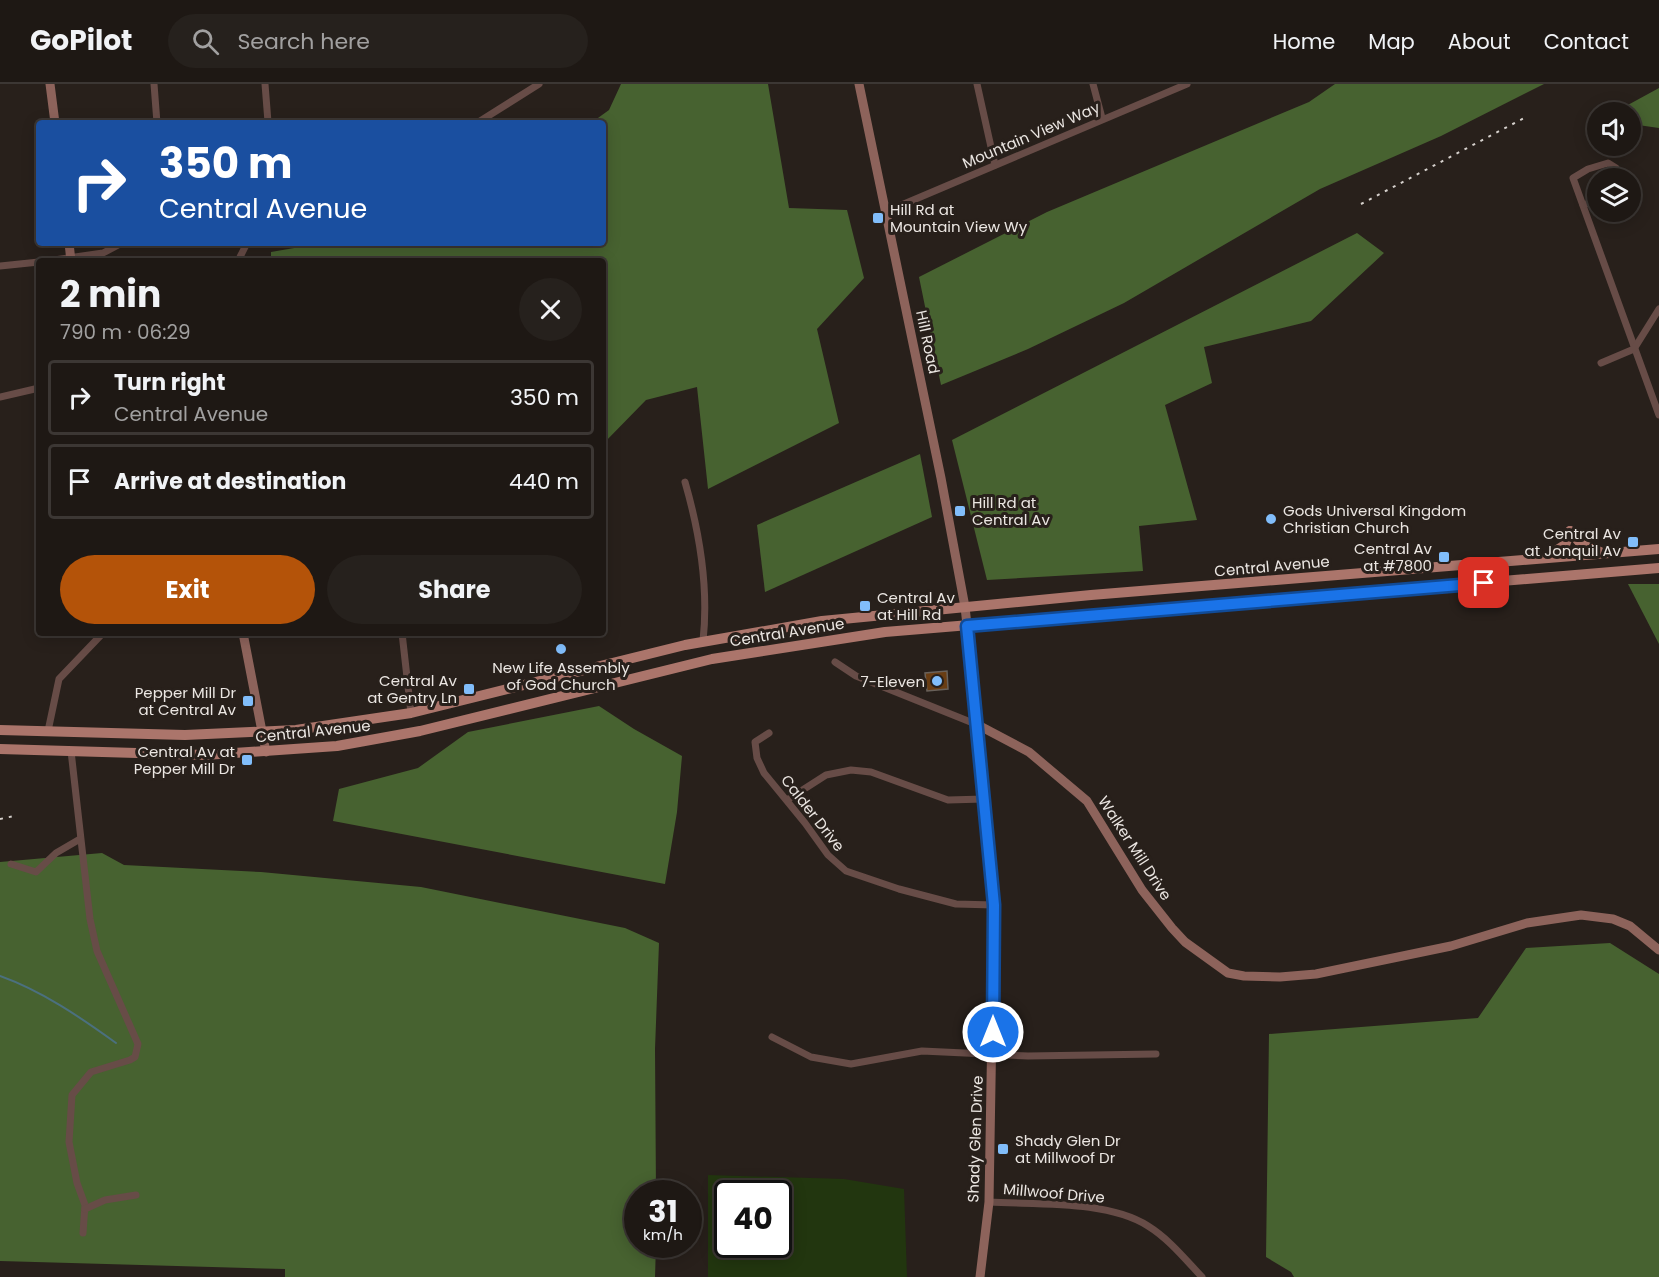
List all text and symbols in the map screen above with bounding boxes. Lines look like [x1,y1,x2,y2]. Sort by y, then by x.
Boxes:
search box [168,14,588,68]
text: GoPilot [30,21,132,60]
icon: search [189,25,222,58]
text: Search here [237,26,370,57]
text: Home [1273,27,1335,56]
text: Map [1368,27,1415,56]
text: About [1448,27,1511,56]
text: Contact [1544,27,1629,56]
street label: Mountain View Way [959,96,1103,173]
map controls [1587,102,1641,222]
button: sound [1587,102,1641,156]
text: 350 m [159,134,292,193]
icon: right [60,144,138,222]
button: layers [1587,168,1641,222]
text: Central Avenue [159,190,367,227]
place label: Hill Rd at Mountain View Wy [890,199,1028,237]
marker: Hill Rd at Mountain View Wy [871,211,885,225]
text: 2 min [60,269,161,320]
button: close [519,278,582,341]
street label: Hill Road [911,308,945,376]
text: 790 m · 06:29 [60,318,191,346]
text: Turn right [114,367,225,398]
icon: right [63,381,96,414]
text: 350 m [510,382,579,413]
text: Central Avenue [114,400,268,428]
icon: arrive [63,465,96,498]
text: Arrive at destination [114,466,346,497]
text: 440 m [509,466,579,497]
place label: Hill Rd at Central Av [972,492,1050,530]
place label: Gods Universal Kingdom Christian Church [1283,500,1466,538]
marker: Hill Rd at Central Av [953,504,967,518]
marker: Gods Universal Kingdom Christian Church [1264,512,1278,526]
place label: Central Av at Jonquil Av [1525,523,1622,561]
marker: Central Av at Jonquil Av [1626,535,1640,549]
place label: Central Av at #7800 [1354,538,1433,576]
street label: Central Avenue [1213,550,1331,582]
marker: Central Av at #7800 [1437,550,1451,564]
button: Exit [60,555,315,624]
button: Share [327,555,582,624]
pin [1458,557,1509,608]
icon: arrive [1467,566,1500,599]
place label: Central Av at Hill Rd [877,587,955,625]
marker: Central Av at Hill Rd [858,599,872,613]
street label: Central Avenue [728,613,846,651]
marker: New Life Assembly of God Church [554,642,568,656]
place label: New Life Assembly of God Church [492,657,630,695]
place label: Central Av at Gentry Ln [367,670,458,708]
place label: 7-Eleven [861,671,925,692]
marker: 7-Eleven [930,674,944,688]
place label: Pepper Mill Dr at Central Av [135,682,237,720]
marker: Central Av at Gentry Ln [462,682,476,696]
marker: Pepper Mill Dr at Central Av [241,694,255,708]
street label: Central Avenue [254,715,372,747]
place label: Central Av at Pepper Mill Dr [134,741,235,779]
marker: Central Av at Pepper Mill Dr [240,753,254,767]
street label: Calder Drive [776,770,850,856]
street label: Walker Mill Drive [1093,792,1177,904]
position arrow [961,1000,1025,1064]
street label: Shady Glen Drive [962,1075,988,1203]
place label: Shady Glen Dr at Millwoof Dr [1015,1130,1121,1168]
marker: Shady Glen Dr at Millwoof Dr [996,1142,1010,1156]
street label: Millwoof Drive [1002,1178,1106,1208]
speed limit sign: 40 [714,1180,792,1258]
text: 31 [648,1190,678,1233]
text: km/h [643,1224,683,1245]

